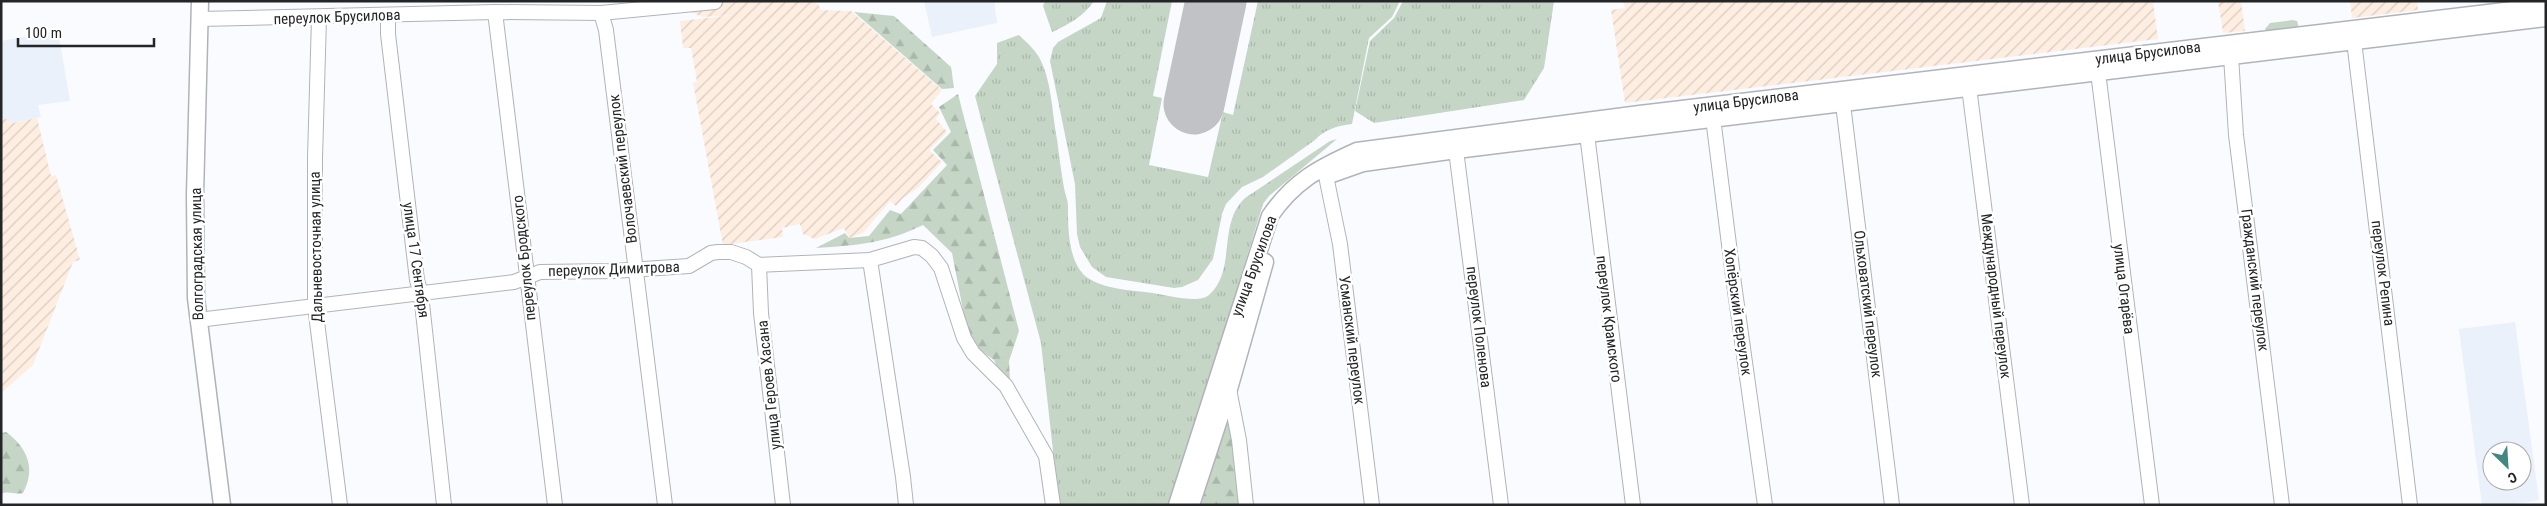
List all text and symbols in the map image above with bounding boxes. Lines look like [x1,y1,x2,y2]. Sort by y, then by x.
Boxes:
street label: переулок Брусилова [273,6,401,28]
scale bar [18,15,154,47]
text: 100 m [25,24,62,42]
street label: улица Брусилова [2094,38,2202,68]
street label: улица Брусилова [1692,86,1800,116]
street label: Волочаевский переулок [605,93,641,245]
street label: Дальневосточная улица [306,171,326,323]
street label: Волгоградская улица [187,188,207,320]
street label: переулок Бродского [508,194,540,322]
street label: улица 17 Сентября [399,201,433,319]
street label: Гражданский переулок [2237,208,2273,352]
street label: Международный переулок [1977,212,2015,380]
street label: улица Брусилова [1227,213,1281,319]
street label: переулок Репина [2368,219,2398,327]
street label: Ольховатский переулок [1850,229,1886,379]
street label: улица Огарёва [2110,243,2138,335]
street label: Хопёрский переулок [1720,247,1756,377]
street label: переулок Крамского [1592,254,1626,384]
street label: переулок Димитрова [548,258,680,280]
street label: переулок Поленова [1463,265,1495,389]
street label: Усманский переулок [1335,275,1369,405]
street label: улица Героев Хасана [753,319,785,451]
north arrow [2482,441,2532,491]
text: С [2505,469,2519,487]

